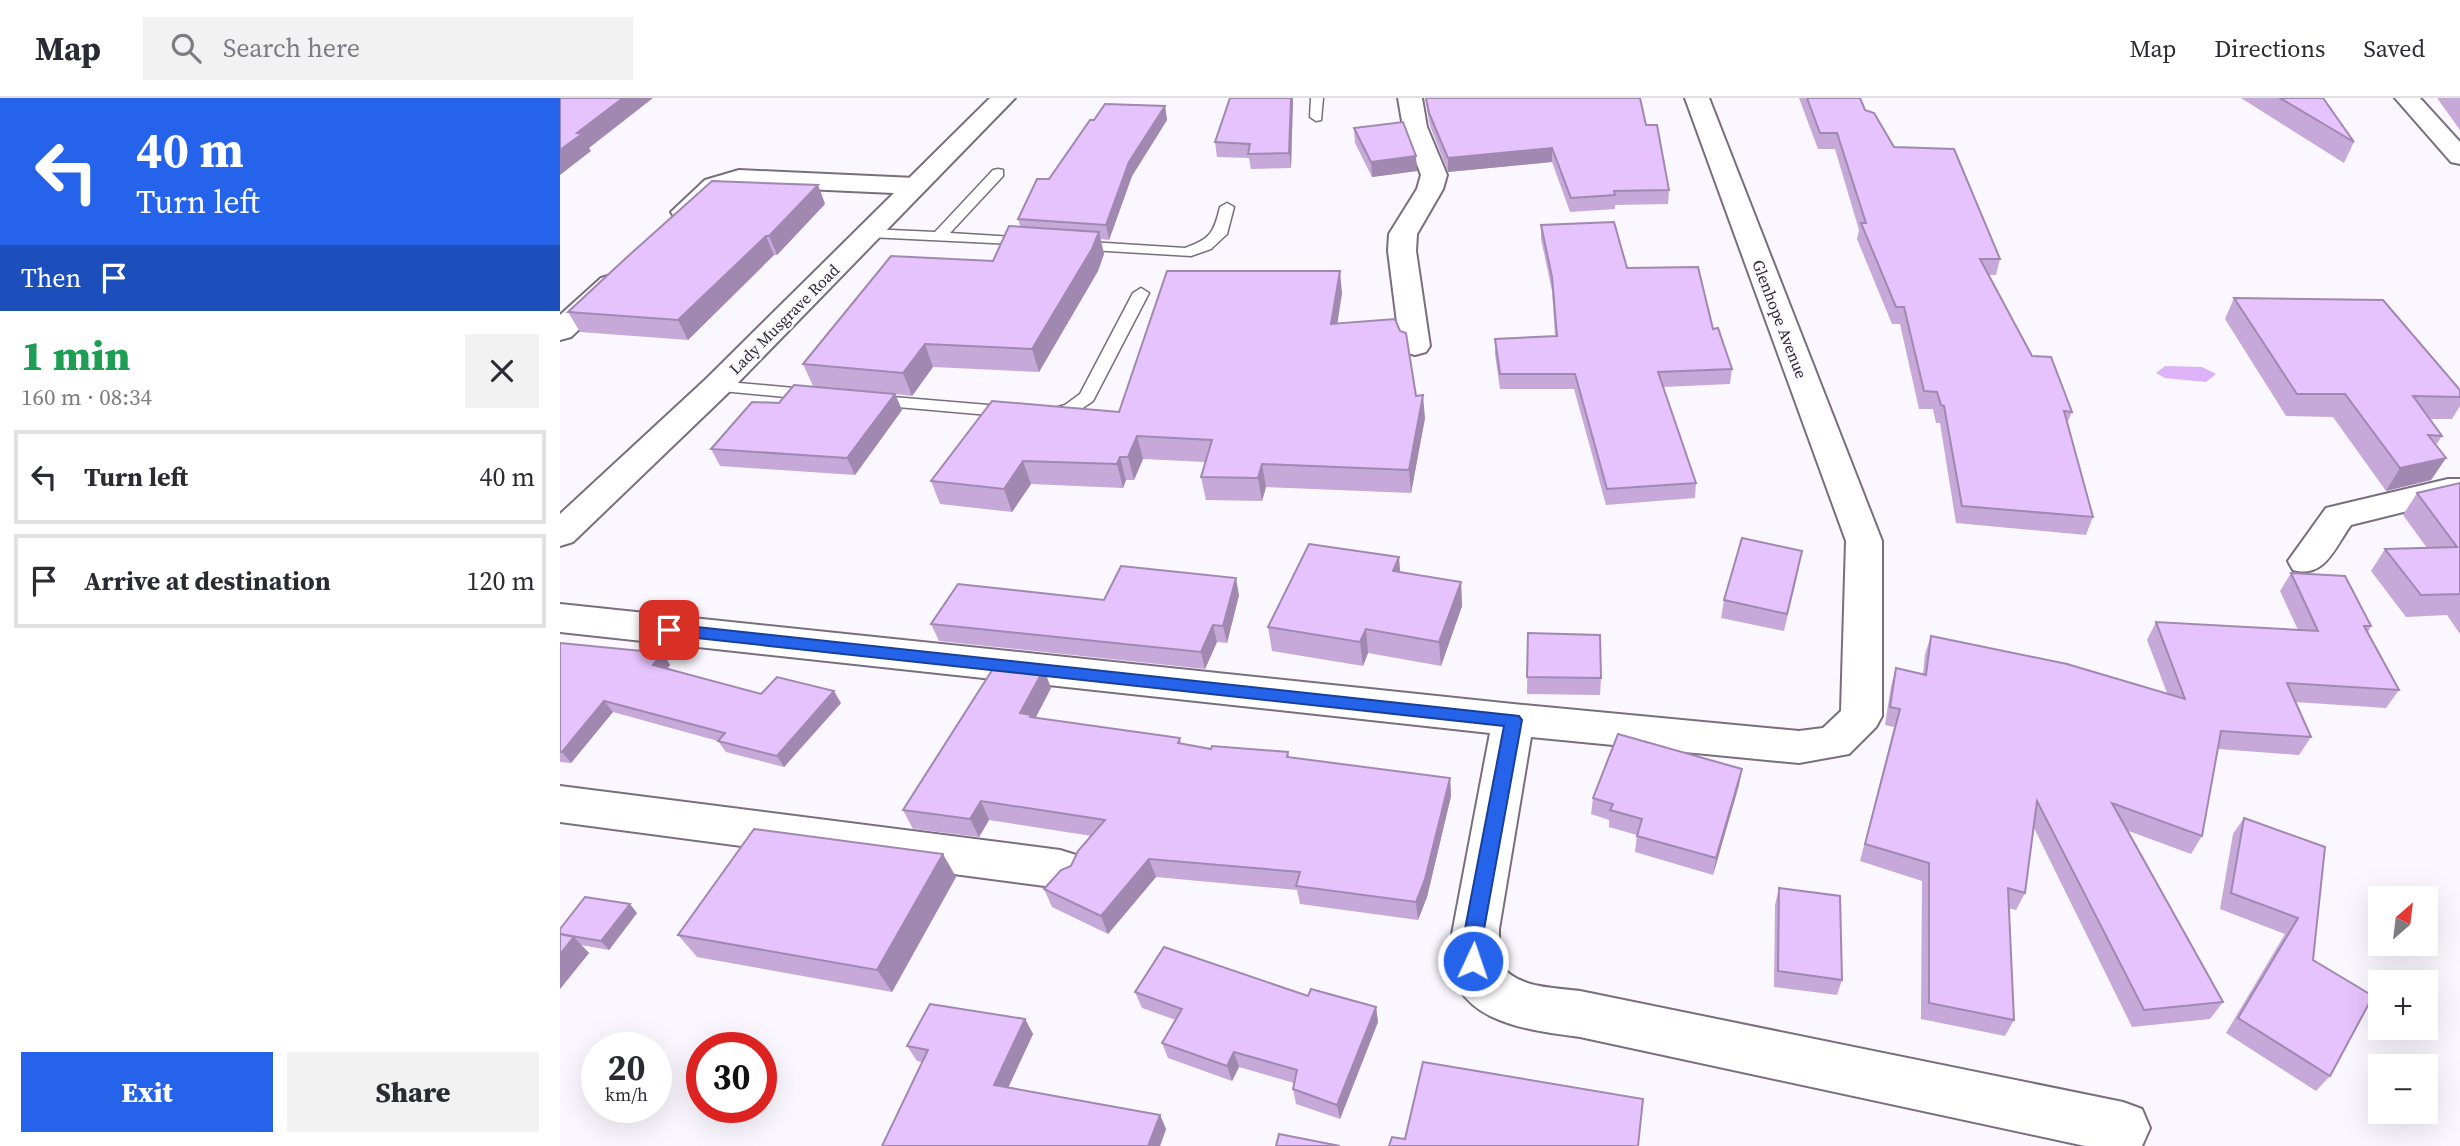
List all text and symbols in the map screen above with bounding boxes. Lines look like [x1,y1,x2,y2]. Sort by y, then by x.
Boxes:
search box [143,17,633,80]
text: Map [35,26,101,71]
icon: search [167,29,205,67]
text: Search here [223,30,360,66]
text: Map [2129,32,2176,65]
text: Directions [2214,32,2325,65]
text: Saved [2363,32,2425,65]
text: 40 m [136,116,244,183]
icon: left [21,126,112,217]
text: Turn left [136,180,260,224]
street label: Glenhope Avenue [1747,256,1813,382]
icon: arrive [95,259,133,297]
street label: Lady Musgrave Road [724,259,844,379]
text: Then [21,260,81,296]
text: 1 min [21,326,131,384]
button: close [465,334,539,408]
text: 160 m · 08:34 [21,381,152,413]
icon: left [25,458,63,496]
text: Turn left [84,459,188,495]
text: 40 m [480,459,535,495]
icon: arrive [25,562,63,600]
text: Arrive at destination [84,563,331,599]
text: 120 m [467,563,535,599]
pin [639,600,699,660]
icon: arrive [650,611,688,649]
north arrow [2368,886,2438,956]
map controls [2368,886,2438,1124]
position arrow [1436,924,1510,998]
button: + [2368,970,2438,1040]
speed limit sign: 30 [686,1032,777,1123]
text: 20 [608,1044,645,1092]
button: Exit [21,1052,273,1132]
button: Share [287,1052,539,1132]
button: − [2368,1054,2438,1124]
text: km/h [605,1082,648,1107]

